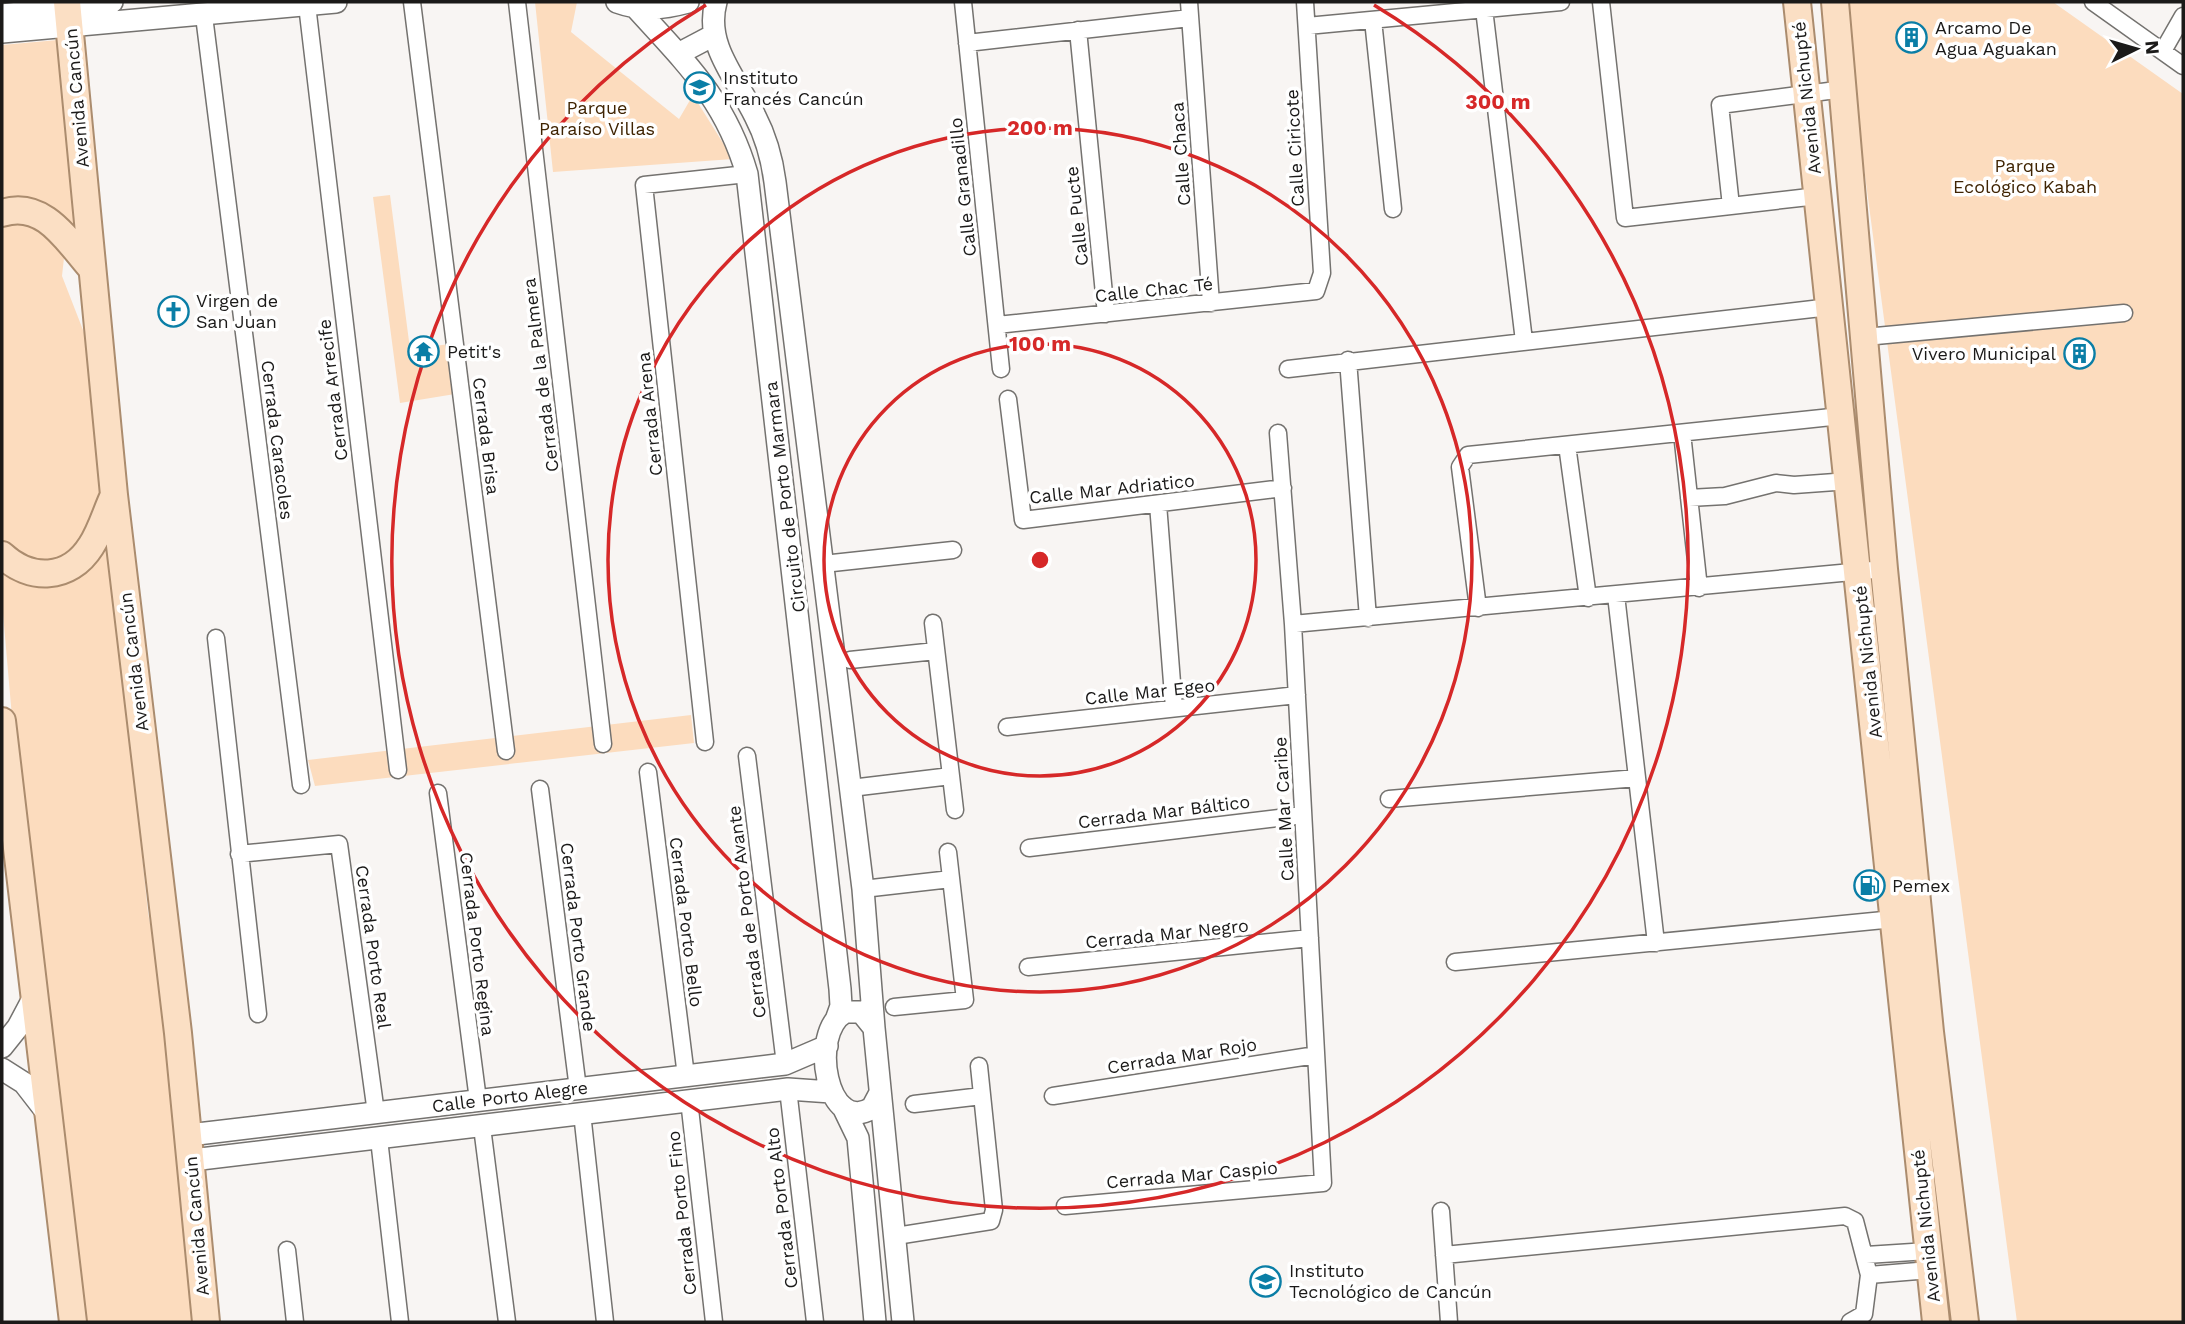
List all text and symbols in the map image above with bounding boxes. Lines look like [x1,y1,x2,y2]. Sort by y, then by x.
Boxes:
north arrow [2101,14,2171,84]
place label: Arcamo De Agua Aguakan [1935,17,2057,59]
street label: Avenida Nichupté [1788,21,1825,176]
building icon: Arcamo De Agua Aguakan [1895,21,1929,55]
street label: Avenida Cancún [60,27,93,169]
text: N [2140,40,2165,56]
place label: Instituto Francés Cancún [723,67,864,109]
school or university icon: Instituto Francés Cancún [683,71,717,105]
street label: Calle Ciricote [1281,89,1308,207]
text: 300 m [1465,89,1531,114]
park label: Parque Paraíso Villas [539,97,655,139]
street label: Calle Chaca [1166,101,1195,207]
text: 200 m [1007,115,1073,140]
street label: Calle Granadillo [945,117,980,258]
park label: Parque Ecológico Kabah [1953,155,2097,197]
street label: Calle Pucte [1061,165,1092,267]
street label: Calle Chac Té [1094,273,1214,306]
street label: Cerrada de la Palmera [518,277,563,473]
place label: Virgen de San Juan [196,290,278,332]
church icon: Virgen de San Juan [156,294,190,328]
street label: Cerrada Arrecife [313,318,352,462]
text: 100 m [1009,331,1071,356]
temple icon: Petit's [407,335,441,369]
building icon: Vivero Municipal [2062,337,2096,371]
place label: Petit's [447,341,501,362]
place label: Vivero Municipal [1912,343,2056,364]
street label: Cerrada Arena [633,351,666,477]
street label: Cerrada Caracoles [257,359,298,521]
street label: Cerrada Brisa [469,376,504,496]
street label: Circuito de Porto Marmara [760,380,809,614]
street label: Calle Mar Adriatico [1028,469,1196,508]
centre of rings [1028,548,1052,572]
street label: Avenida Nichupté [1849,585,1886,740]
street label: Avenida Cancún [115,591,152,733]
street label: Calle Mar Egeo [1084,674,1216,709]
street label: Calle Mar Caribe [1269,736,1298,882]
street label: Cerrada Mar Báltico [1077,791,1251,832]
street label: Cerrada de Porto Avante [723,805,770,1020]
street label: Cerrada Porto Bello [666,836,707,1008]
street label: Cerrada Porto Grande [556,841,601,1033]
street label: Cerrada Porto Regina [456,851,499,1037]
street label: Cerrada Porto Real [352,864,395,1031]
fuel station icon: Pemex [1852,869,1886,903]
place label: Pemex [1892,875,1950,896]
street label: Cerrada Mar Negro [1084,914,1250,953]
street label: Cerrada Mar Rojo [1106,1033,1258,1078]
street label: Calle Porto Alegre [431,1077,589,1116]
street label: Cerrada Porto Alto [761,1126,802,1290]
street label: Cerrada Porto Fino [662,1130,701,1296]
street label: Avenida Nichupté [1907,1149,1944,1304]
street label: Avenida Cancún [180,1155,213,1297]
street label: Cerrada Mar Caspio [1105,1157,1279,1192]
place label: Instituto Tecnológico de Cancún [1289,1260,1492,1302]
school or university icon: Instituto Tecnológico de Cancún [1249,1264,1283,1298]

